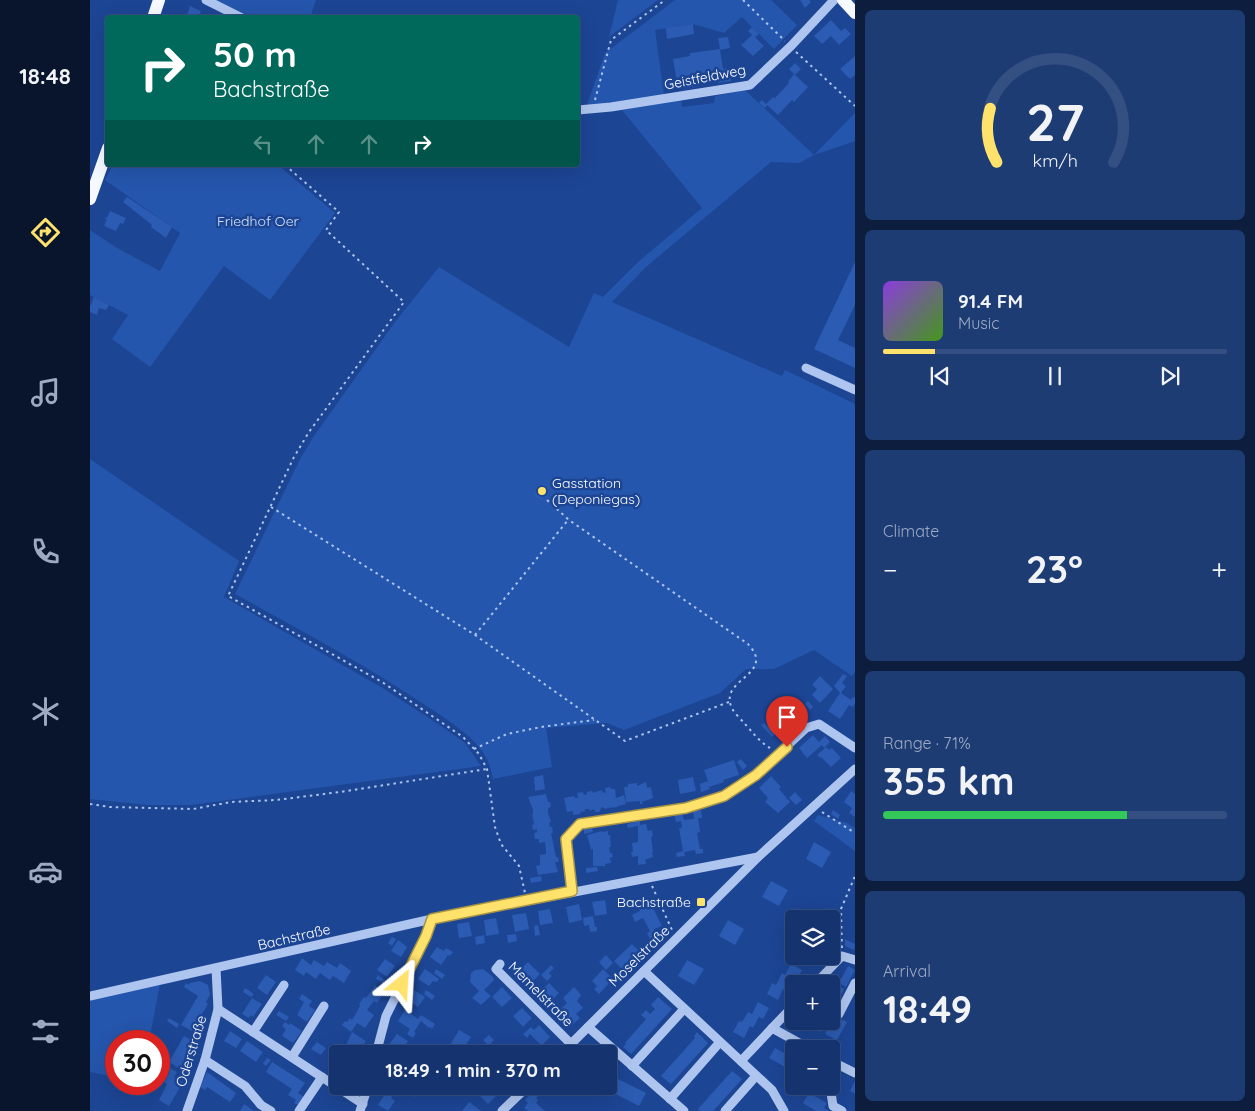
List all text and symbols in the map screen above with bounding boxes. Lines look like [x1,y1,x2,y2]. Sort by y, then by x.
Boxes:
text: 50 m [213,32,297,76]
icon: right [130,35,195,100]
street label: Geistfeldweg [663,60,747,94]
text: 18:48 [19,62,71,90]
text: Bachstraße [213,75,330,103]
text: 27 [1026,89,1084,154]
icon: left [249,130,277,158]
icon: ahead [302,130,330,158]
icon: ahead [355,130,383,158]
icon: right [408,130,436,158]
text: km/h [1032,149,1078,171]
park label: Friedhof Oer [217,212,300,230]
icon: directions [28,215,63,250]
text: 91.4 FM [958,289,1023,313]
text: Music [958,313,1000,333]
icon: previous [926,362,954,390]
icon: pause [1041,362,1069,390]
icon: next [1156,362,1184,390]
icon: music [28,375,63,410]
place label: Gasstation (Deponiegas) [552,474,640,508]
marker: Gasstation (Deponiegas) [536,485,548,497]
text: Climate [883,521,939,541]
icon: phone [28,534,63,569]
text: 23° [1026,545,1083,593]
text: − [883,552,898,587]
text: + [1211,552,1227,587]
icon: climate [28,694,63,729]
pin [766,696,808,747]
icon: arrive [773,703,801,731]
text: Range · 71% [883,733,971,753]
text: 355 km [883,757,1014,805]
icon: car [28,854,63,889]
place label: Bachstraße [617,893,691,911]
marker: Bachstraße [695,896,707,908]
map controls [785,910,840,1095]
button: layers [785,910,840,965]
street label: Bachstraße [256,920,332,954]
street label: Moselstraße [605,922,673,990]
position arrow [375,957,427,1009]
street label: Memelstraße [505,958,577,1030]
text: Arrival [883,961,931,981]
button: + [785,975,840,1030]
text: 18:49 [883,985,972,1033]
street label: Oderstraße [172,1013,210,1089]
icon: filters [28,1014,63,1049]
speed limit sign: 30 [105,1030,170,1095]
button: − [785,1040,840,1095]
text: 18:49 · 1 min · 370 m [385,1058,561,1082]

